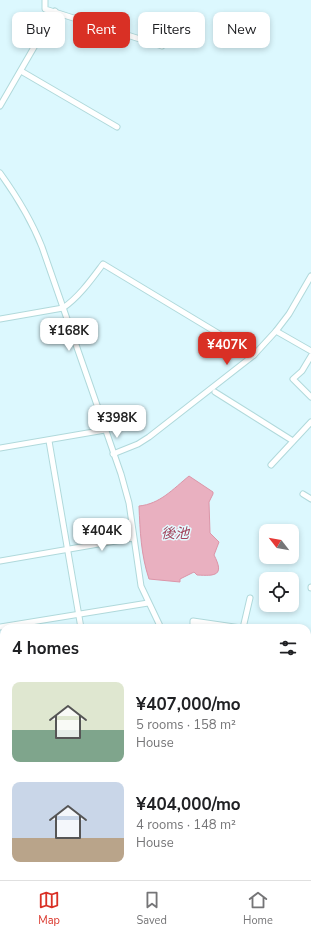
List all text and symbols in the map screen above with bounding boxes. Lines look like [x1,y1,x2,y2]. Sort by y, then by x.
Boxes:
chip: Buy [12,12,65,48]
chip: Rent [73,12,130,48]
chip: Filters [138,12,205,48]
chip: New [213,12,270,48]
pin: ¥168K [41,318,97,352]
text: ¥168K [49,322,89,340]
pin: ¥407K [199,332,255,366]
text: ¥407K [207,336,247,354]
pin: ¥398K [89,405,145,439]
text: ¥398K [97,409,137,427]
pin: ¥404K [74,518,130,552]
text: ¥404K [82,522,122,540]
water label: 後池 [161,524,191,543]
north arrow [259,524,299,564]
map controls [259,524,299,612]
button: locate [259,572,299,612]
text: 4 homes [12,637,79,660]
icon: filters [277,637,299,659]
text: ¥407,000/mo [136,693,241,716]
icon: home [44,698,92,746]
text: 5 rooms · 158 m² [136,716,236,734]
text: House [136,734,174,752]
text: ¥404,000/mo [136,793,241,816]
icon: home [44,798,92,846]
text: 4 rooms · 148 m² [136,816,236,834]
text: House [136,834,174,852]
tab: Map [38,889,60,928]
tab: Saved [136,889,167,928]
tab: Home [243,889,273,928]

